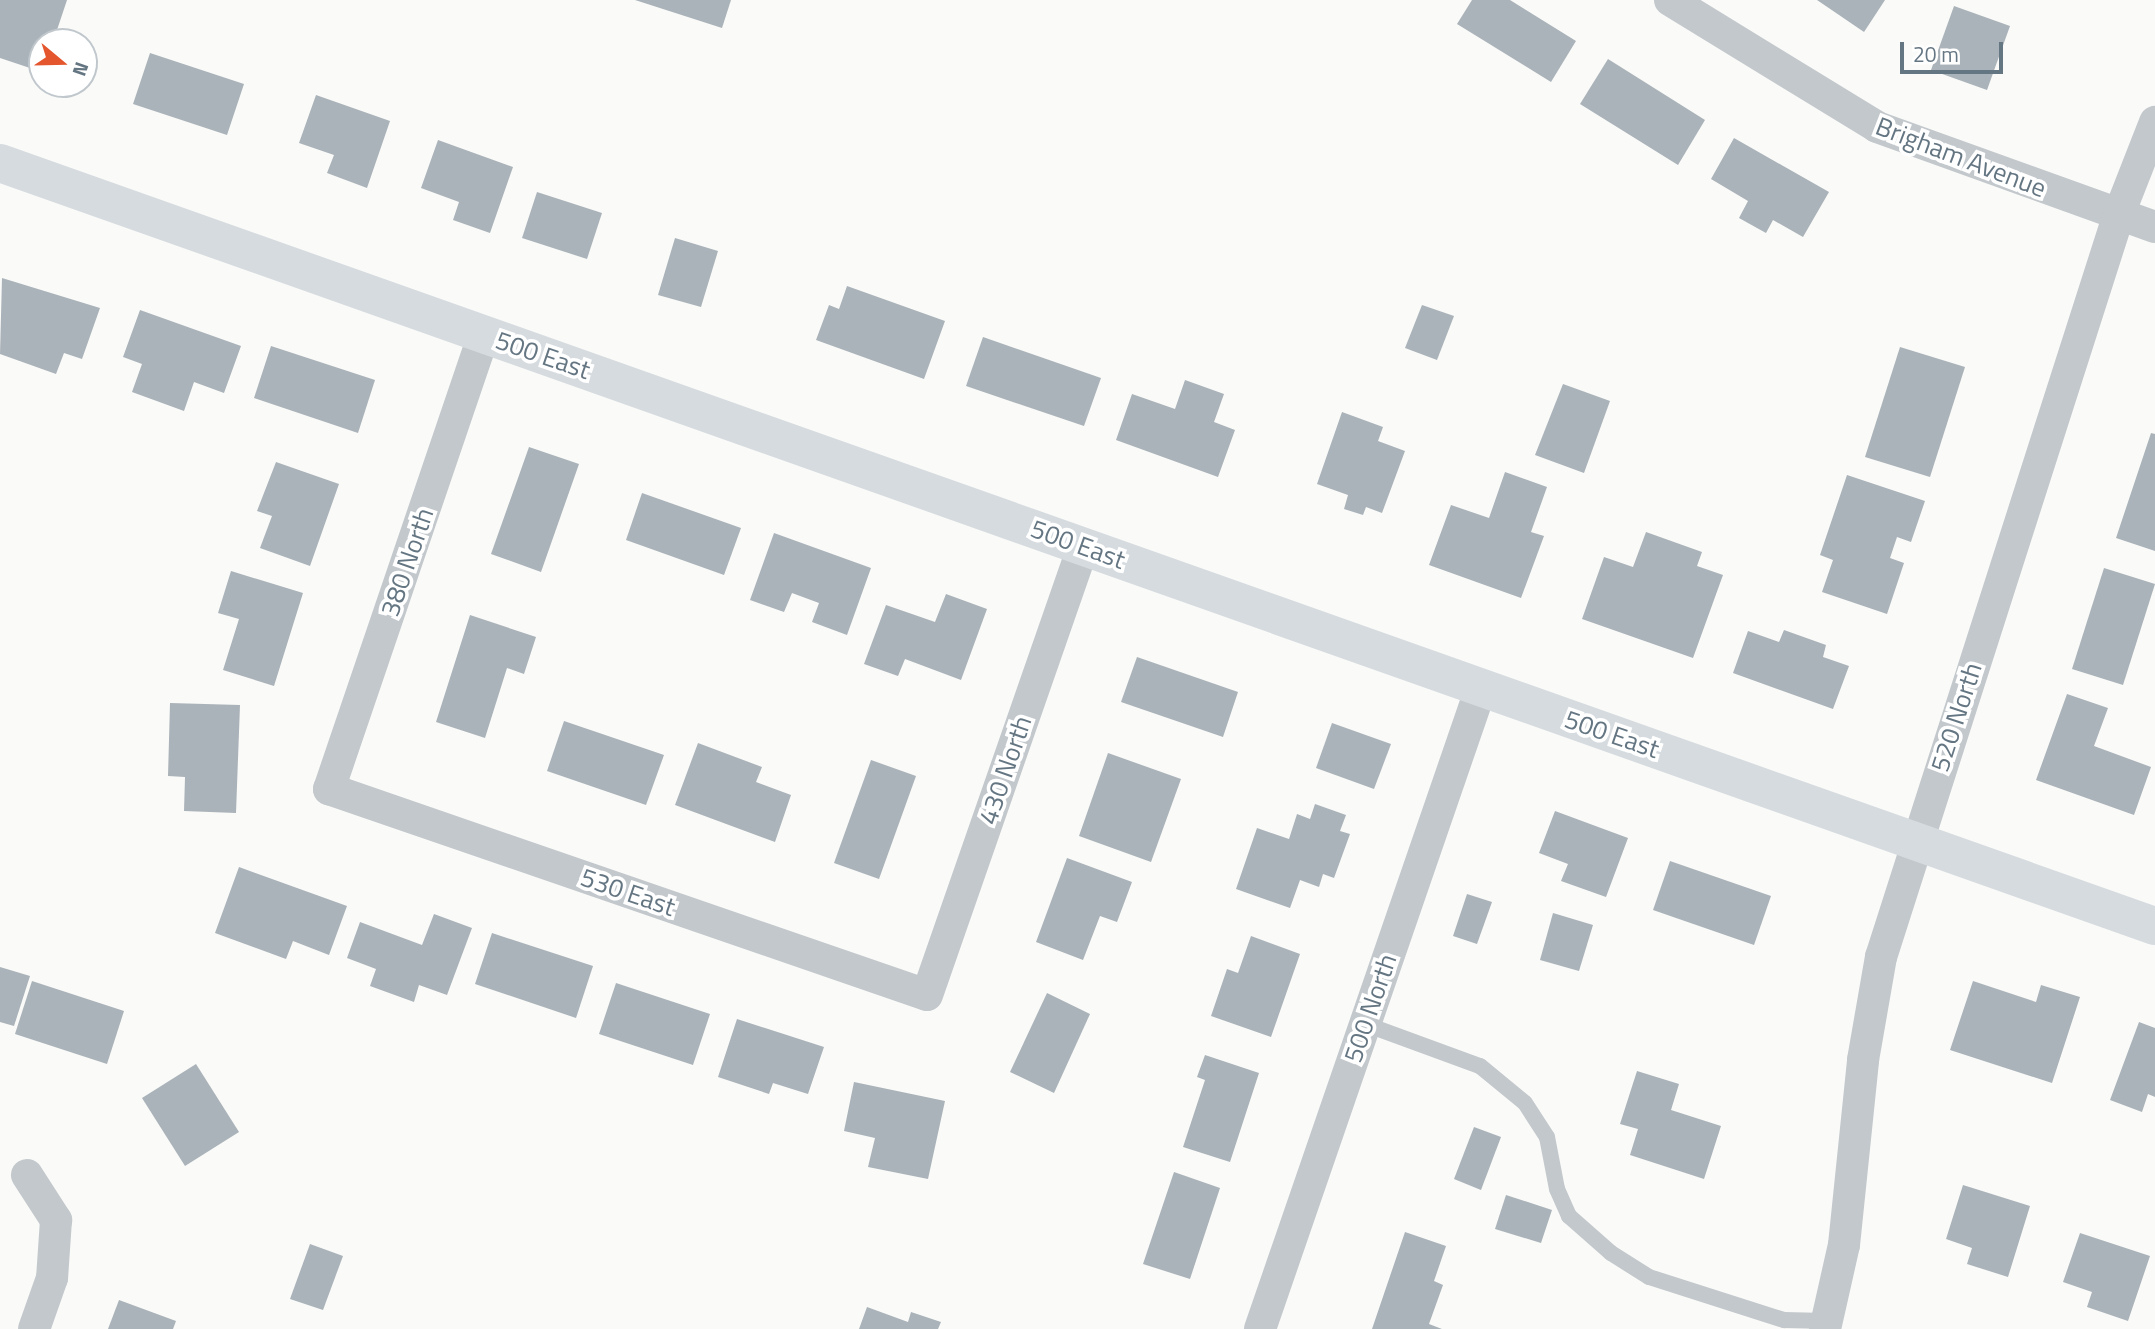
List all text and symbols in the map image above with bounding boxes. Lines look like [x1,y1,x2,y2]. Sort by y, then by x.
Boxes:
north arrow [28,28,98,98]
scale bar [1903,28,2006,72]
text: 20 m [1913,38,1959,70]
text: N [66,58,97,80]
street label: Brigham Avenue [1871,110,2051,204]
street label: 500 East [492,324,594,386]
street label: 380 North [374,504,440,620]
street label: 500 East [1027,513,1129,575]
street label: 520 North [1924,659,1988,775]
street label: 500 East [1561,703,1663,765]
street label: 430 North [972,712,1038,828]
street label: 530 East [577,861,679,923]
street label: 500 North [1337,950,1403,1066]

